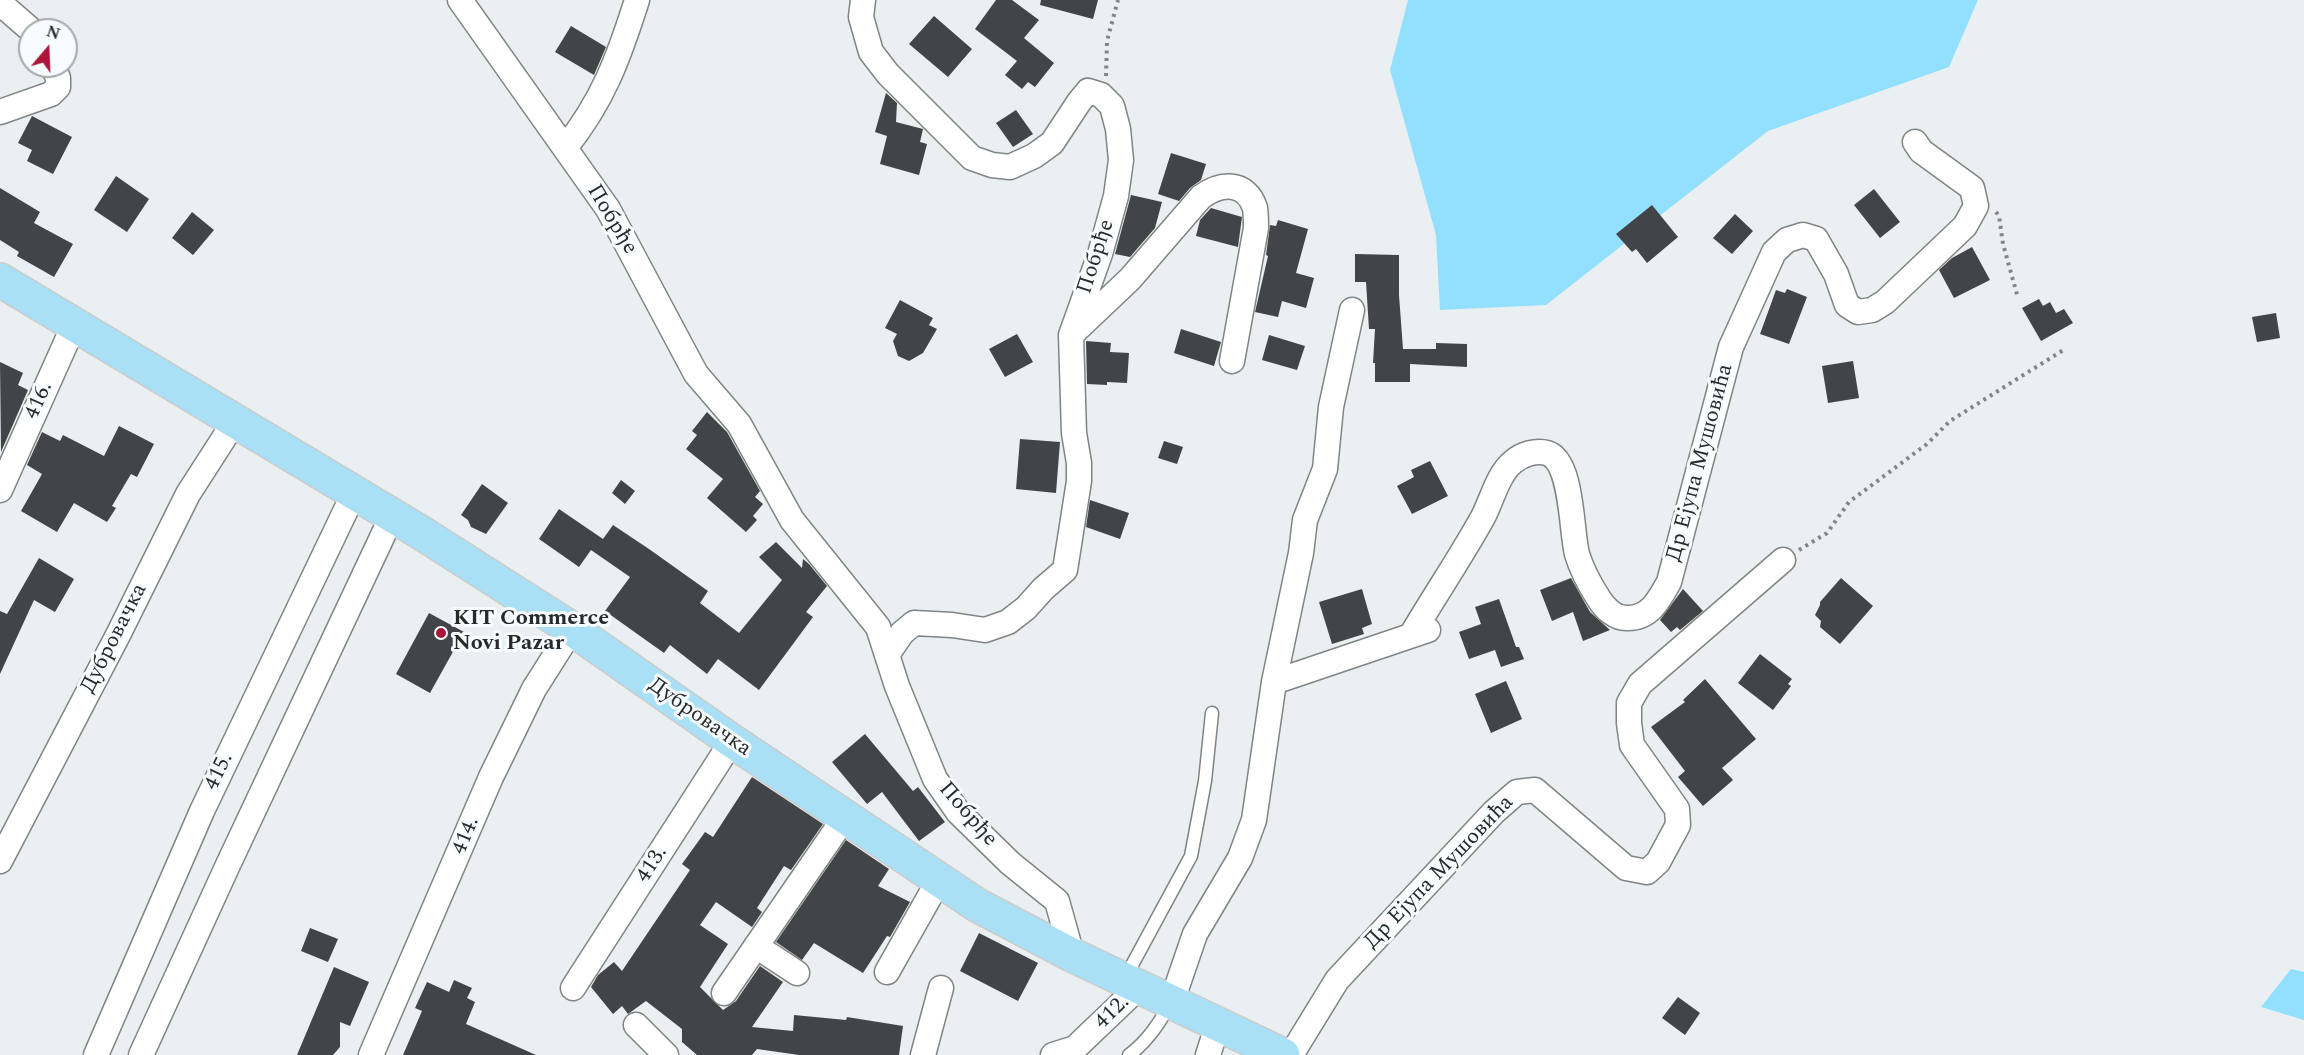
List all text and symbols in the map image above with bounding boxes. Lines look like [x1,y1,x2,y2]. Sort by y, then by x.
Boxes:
north arrow [18,18,78,78]
text: N [43,19,63,46]
street label: Побрђе [580,180,642,260]
street label: Побрђе [1073,216,1121,298]
street label: Др Ејупа Мушовића [1662,361,1740,565]
street label: 416. [20,378,60,424]
street label: Дубровачка [76,580,154,698]
place label: KIT Commerce Novi Pazar [453,607,609,658]
marker: KIT Commerce Novi Pazar [434,626,448,640]
street label: Дубровачка [642,673,756,763]
street label: 415. [200,749,240,795]
street label: Побрђе [932,777,1002,853]
street label: Др Ејупа Мушовића [1360,791,1520,955]
street label: 414. [447,813,487,859]
street label: 413. [631,842,675,888]
street label: 412. [1090,990,1136,1036]

